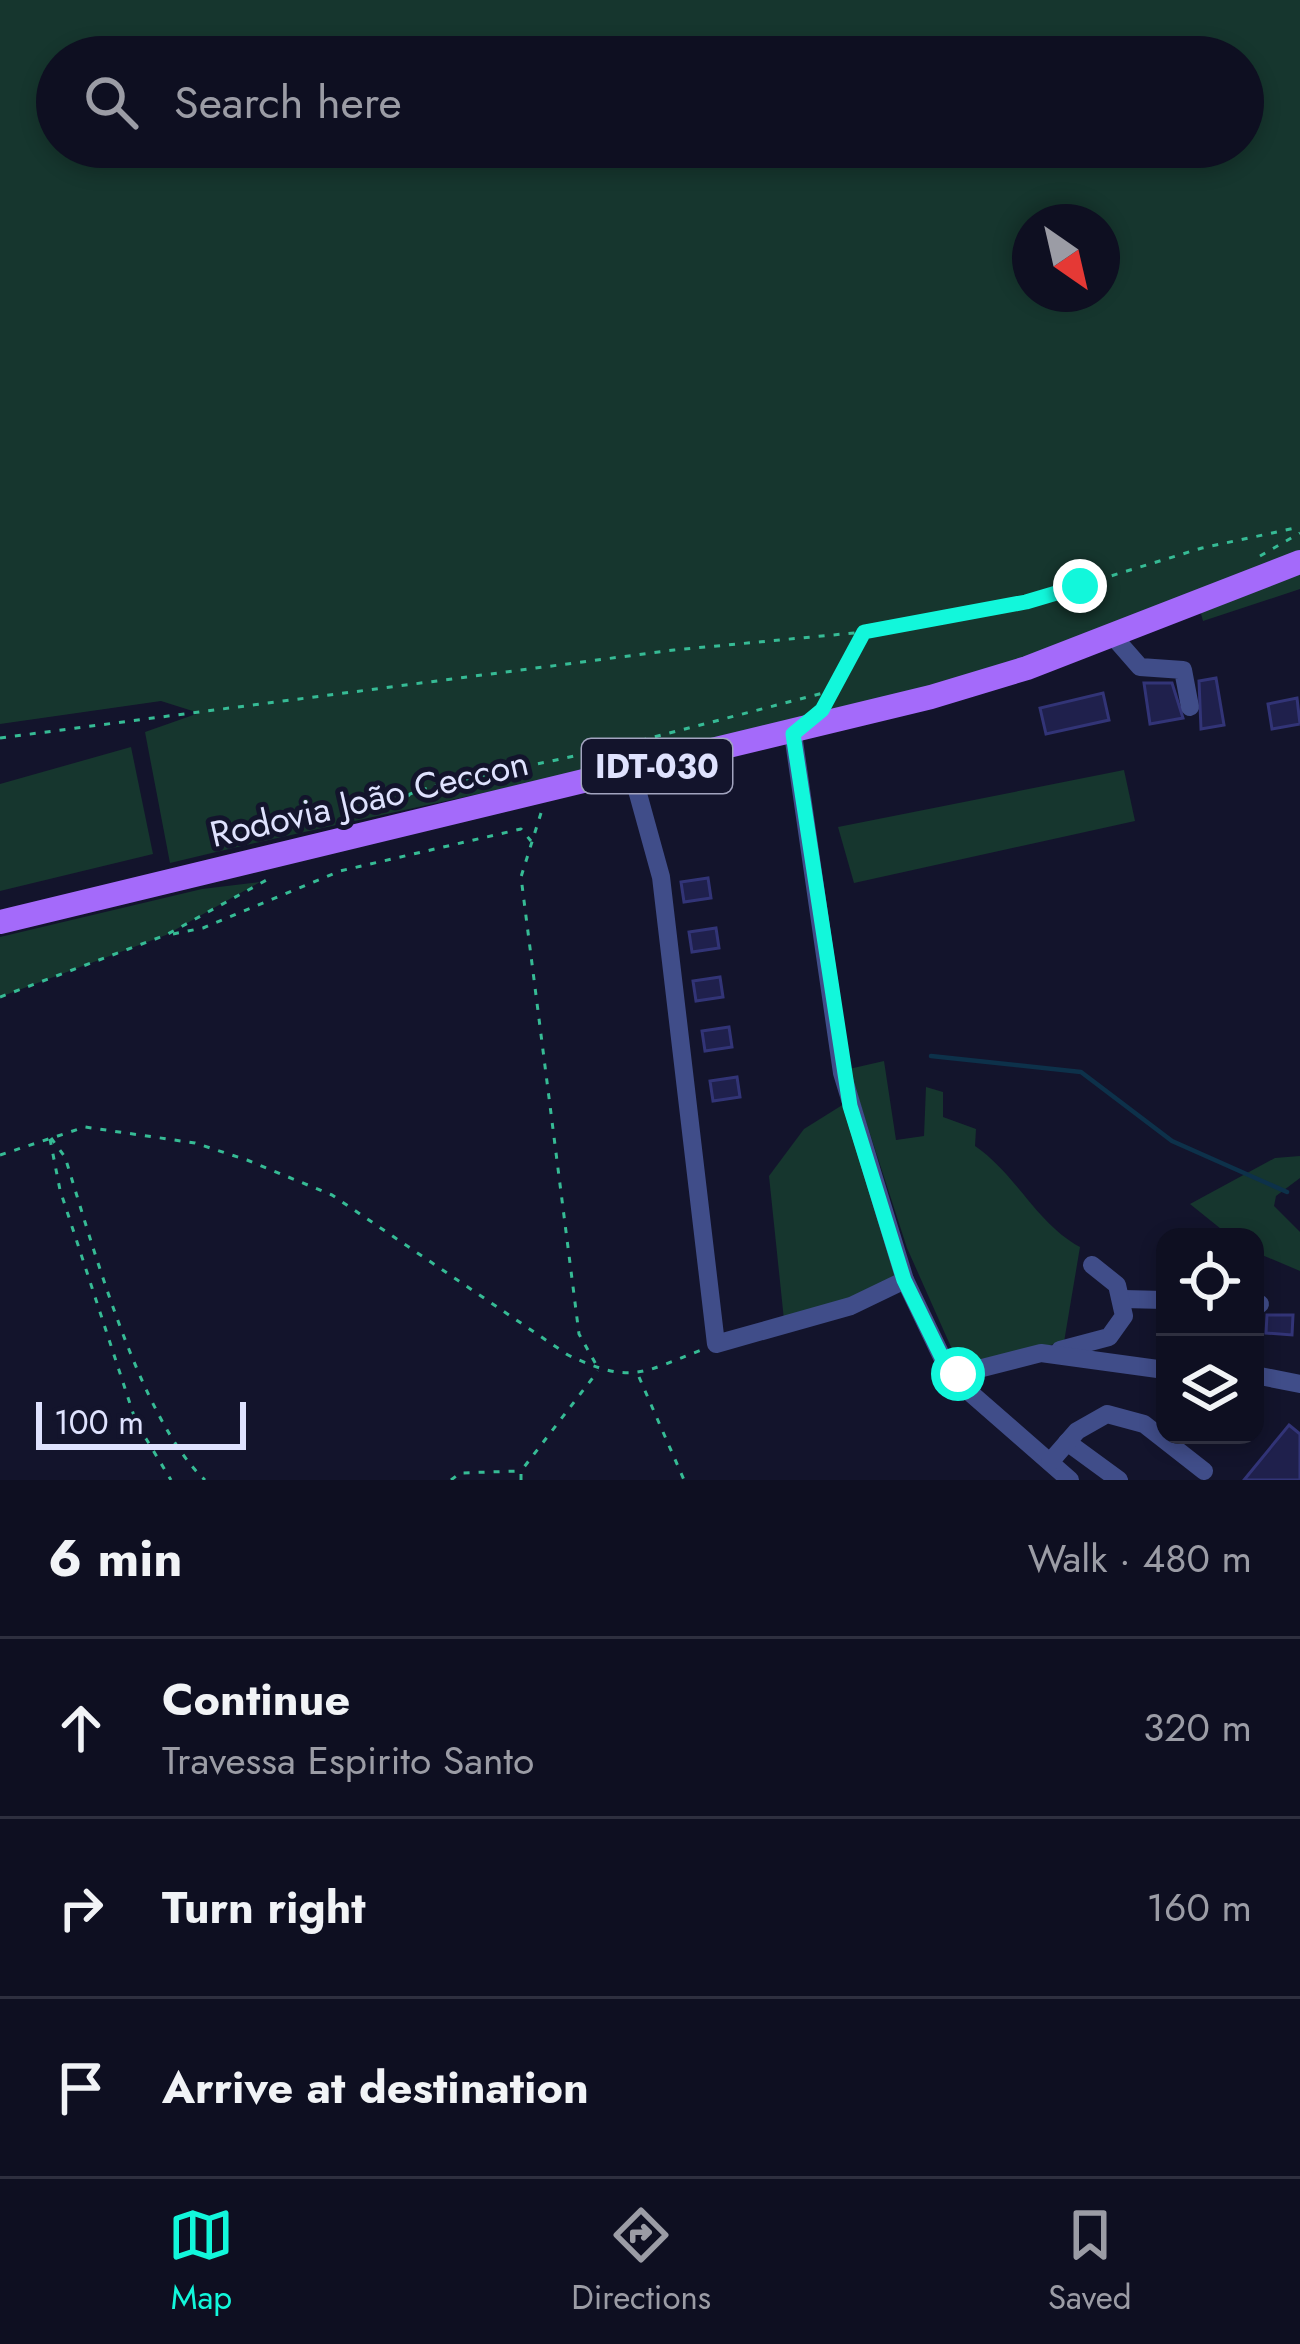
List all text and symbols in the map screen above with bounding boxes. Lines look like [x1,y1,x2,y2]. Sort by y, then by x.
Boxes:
search box [36,36,1264,168]
icon: search [78,69,144,135]
text: Search here [174,70,402,135]
north arrow [1012,204,1120,312]
route end [1053,559,1107,613]
street label: Rodovia João Ceccon [205,736,533,860]
road number: IDT-030 [582,739,732,793]
map controls [1156,1228,1264,1444]
button: locate [1156,1228,1264,1336]
button: layers [1156,1336,1264,1444]
route start [931,1347,985,1401]
scale bar [36,1396,246,1449]
text: 100 m [54,1399,144,1446]
text: 6 min [48,1521,183,1595]
text: Walk · 480 m [1028,1530,1252,1587]
text: Continue [162,1667,350,1732]
icon: ahead [48,1695,114,1761]
text: 320 m [1143,1699,1252,1756]
text: Travessa Espirito Santo [162,1732,534,1789]
icon: right [48,1875,114,1941]
text: Turn right [162,1875,366,1940]
text: 160 m [1146,1879,1252,1936]
icon: arrive [48,2055,114,2121]
text: Arrive at destination [162,2055,589,2120]
tab: Map [168,2202,234,2321]
tab: Directions [571,2202,711,2321]
tab: Saved [1048,2202,1132,2321]

